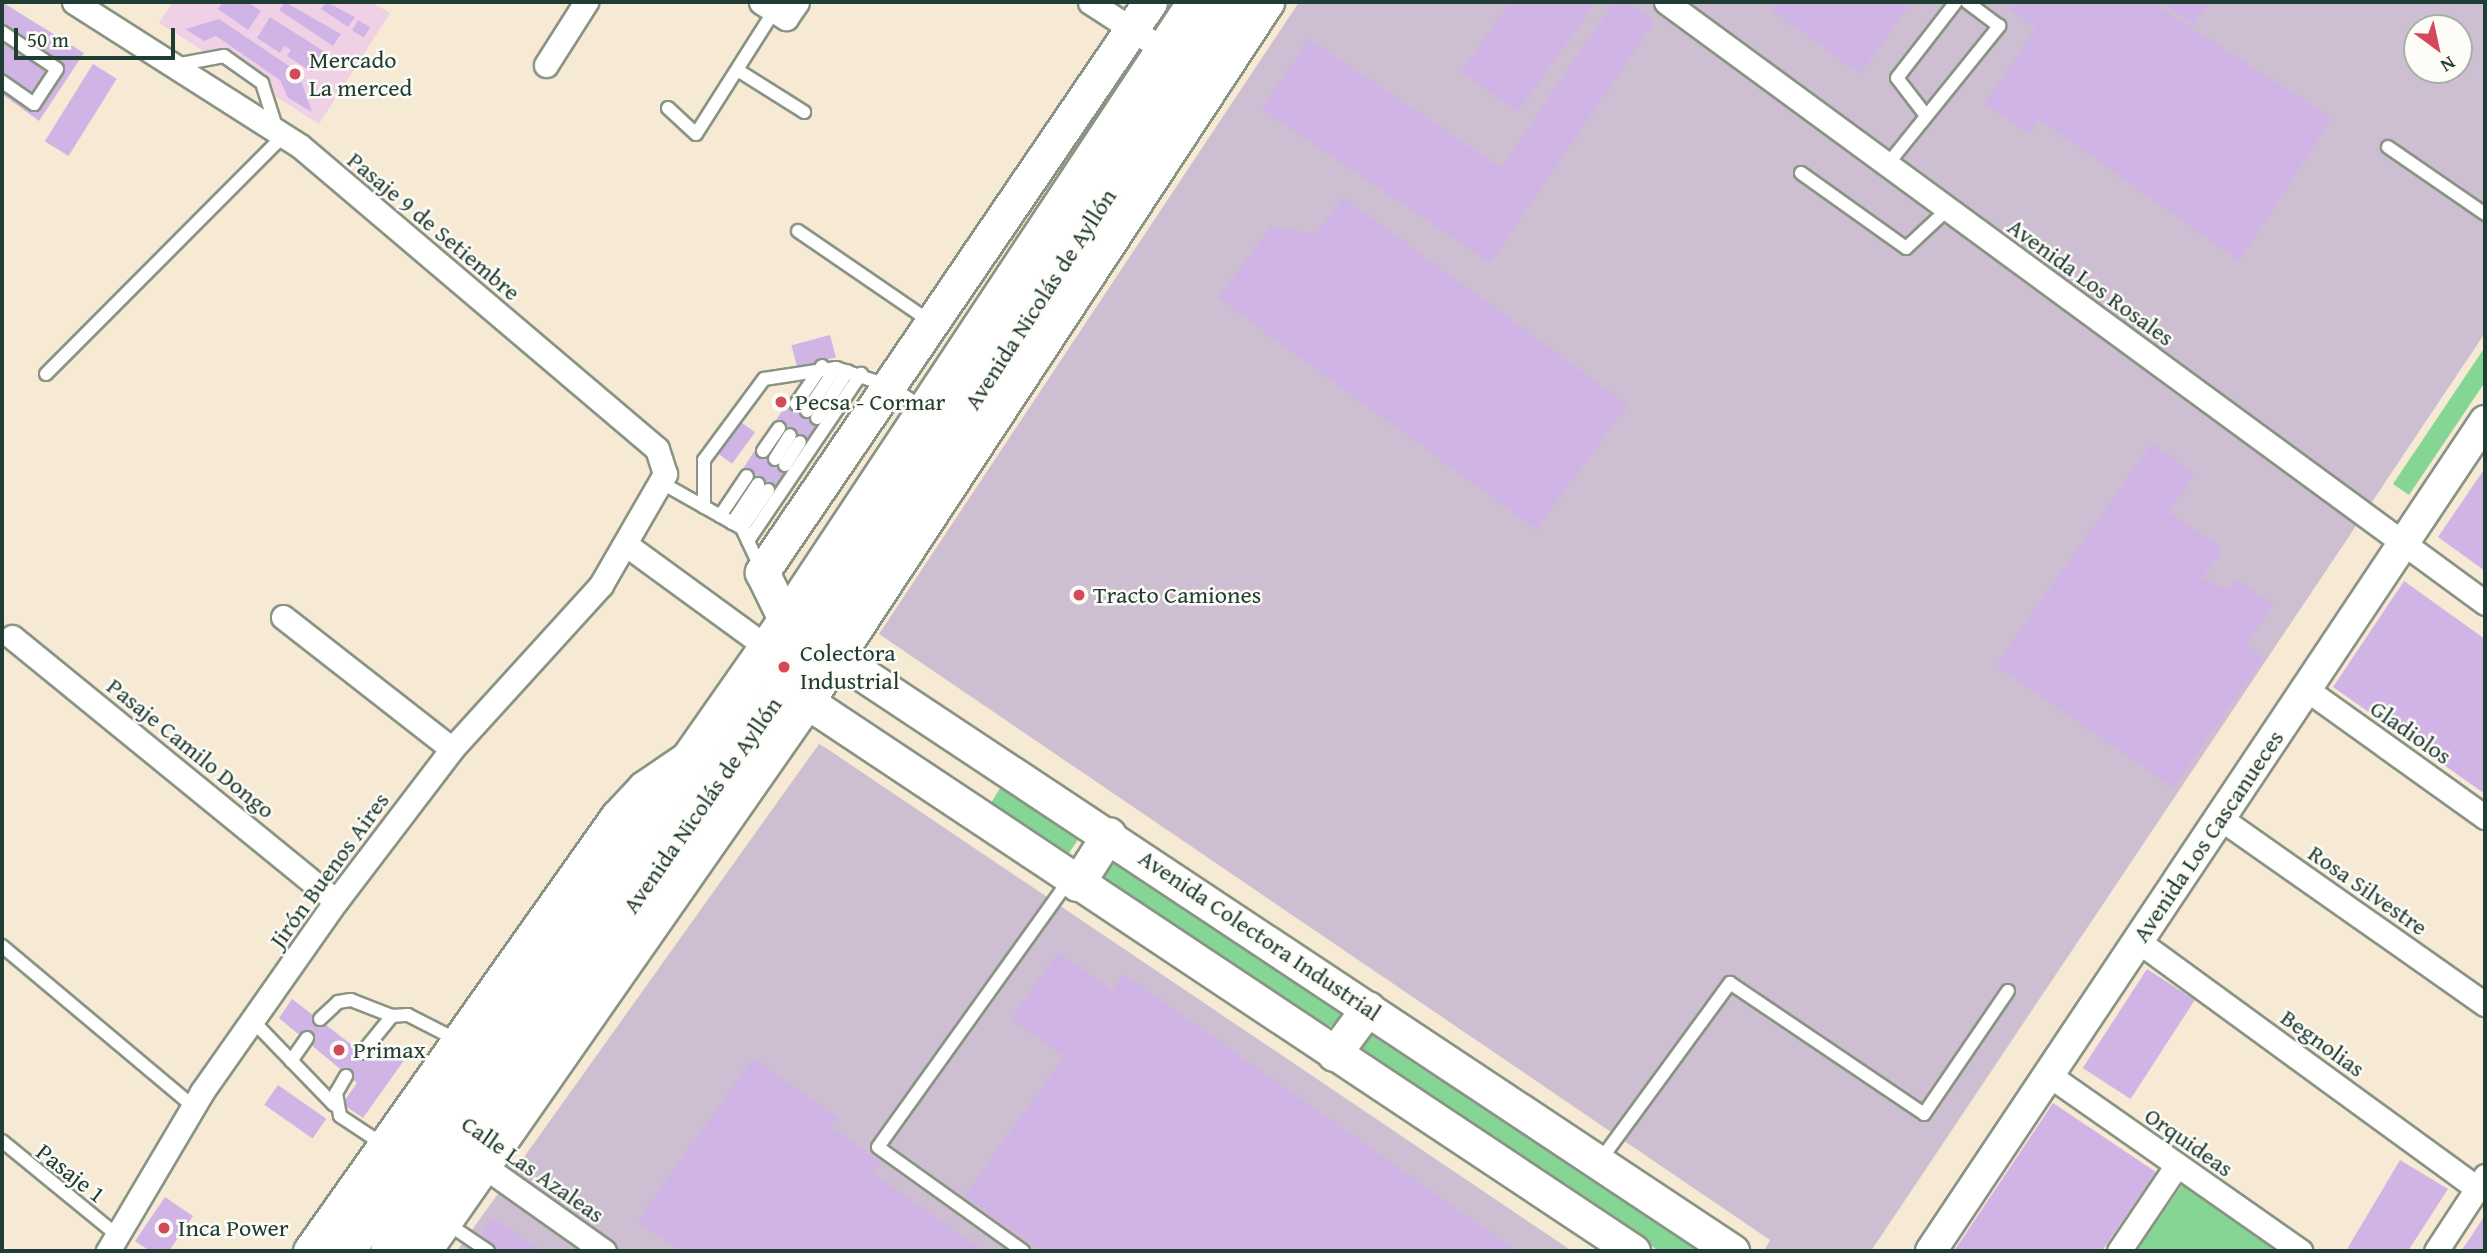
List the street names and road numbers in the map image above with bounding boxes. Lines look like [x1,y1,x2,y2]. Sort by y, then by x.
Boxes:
street label: Pasaje 9 de Setiembre [342,145,526,307]
street label: Avenida Nicolás de Ayllón [958,183,1122,415]
street label: Avenida Los Rosales [2002,212,2180,352]
street label: Pasaje Camilo Dongo [101,671,281,825]
street label: Avenida Nicolás de Ayllón [616,691,788,919]
street label: Gladiolos [2365,694,2457,770]
street label: Avenida Los Cascanueces [2126,725,2290,947]
street label: Jirón Buenos Aires [263,787,395,953]
street label: Rosa Silvestre [2303,838,2433,942]
street label: Avenida Colectora Industrial [1133,843,1387,1027]
street label: Begnolias [2275,1003,2371,1083]
street label: Orquideas [2139,1101,2239,1183]
street label: Calle Las Azaleas [456,1109,610,1229]
street label: Pasaje 1 [31,1137,111,1209]

